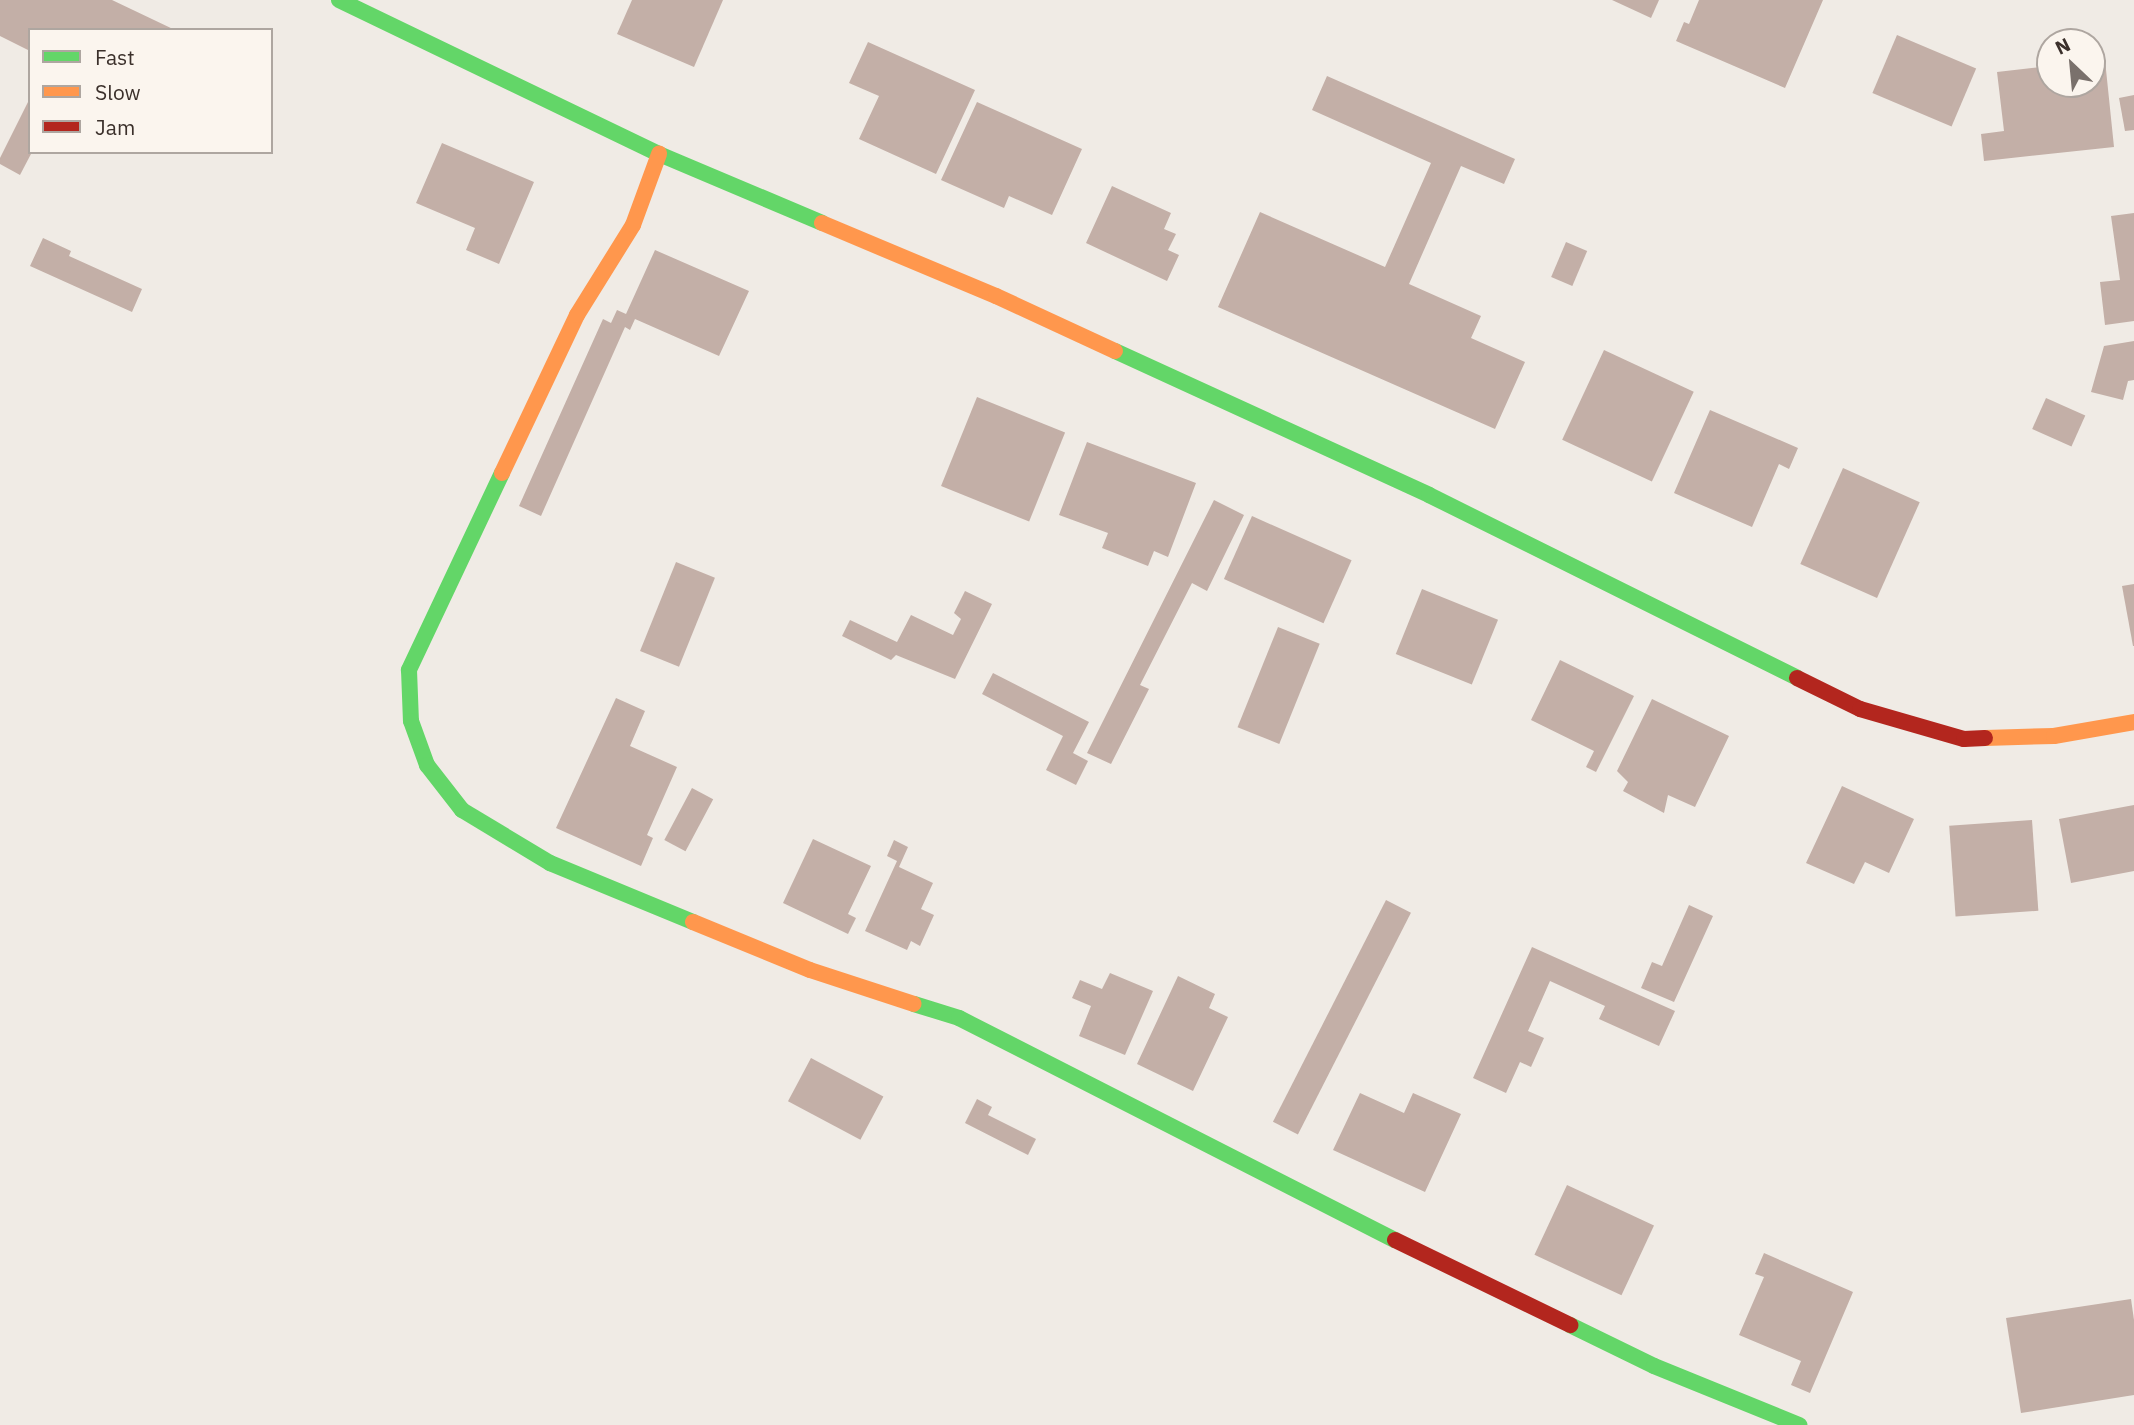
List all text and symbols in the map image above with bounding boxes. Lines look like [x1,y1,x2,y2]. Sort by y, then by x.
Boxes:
legend [28,28,273,154]
north arrow [2036,28,2106,98]
text: N [2051,32,2074,60]
text: Fast [95,43,135,71]
text: Slow [95,78,141,106]
text: Jam [95,113,135,141]

